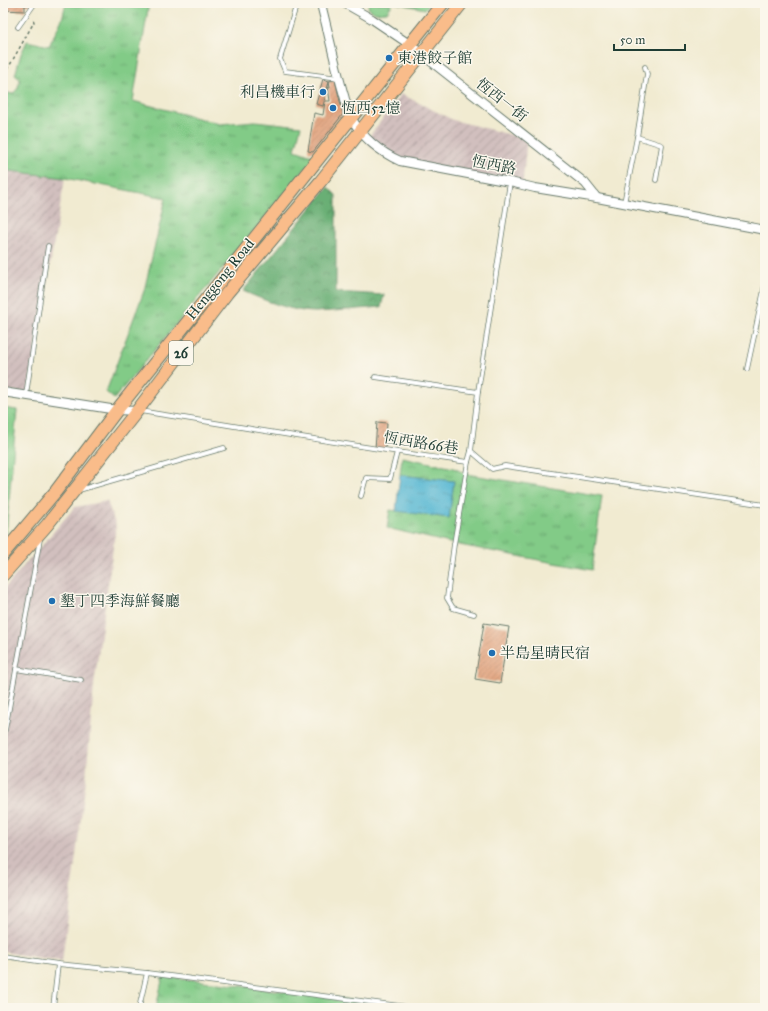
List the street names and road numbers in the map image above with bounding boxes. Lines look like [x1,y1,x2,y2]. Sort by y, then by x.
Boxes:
street label: 恆西一街 [473,74,531,126]
street label: 恆西路 [470,152,518,178]
street label: Henggong Road [182,234,258,323]
road number: 26 [169,341,193,365]
street label: 恆西路66巷 [382,428,460,458]

